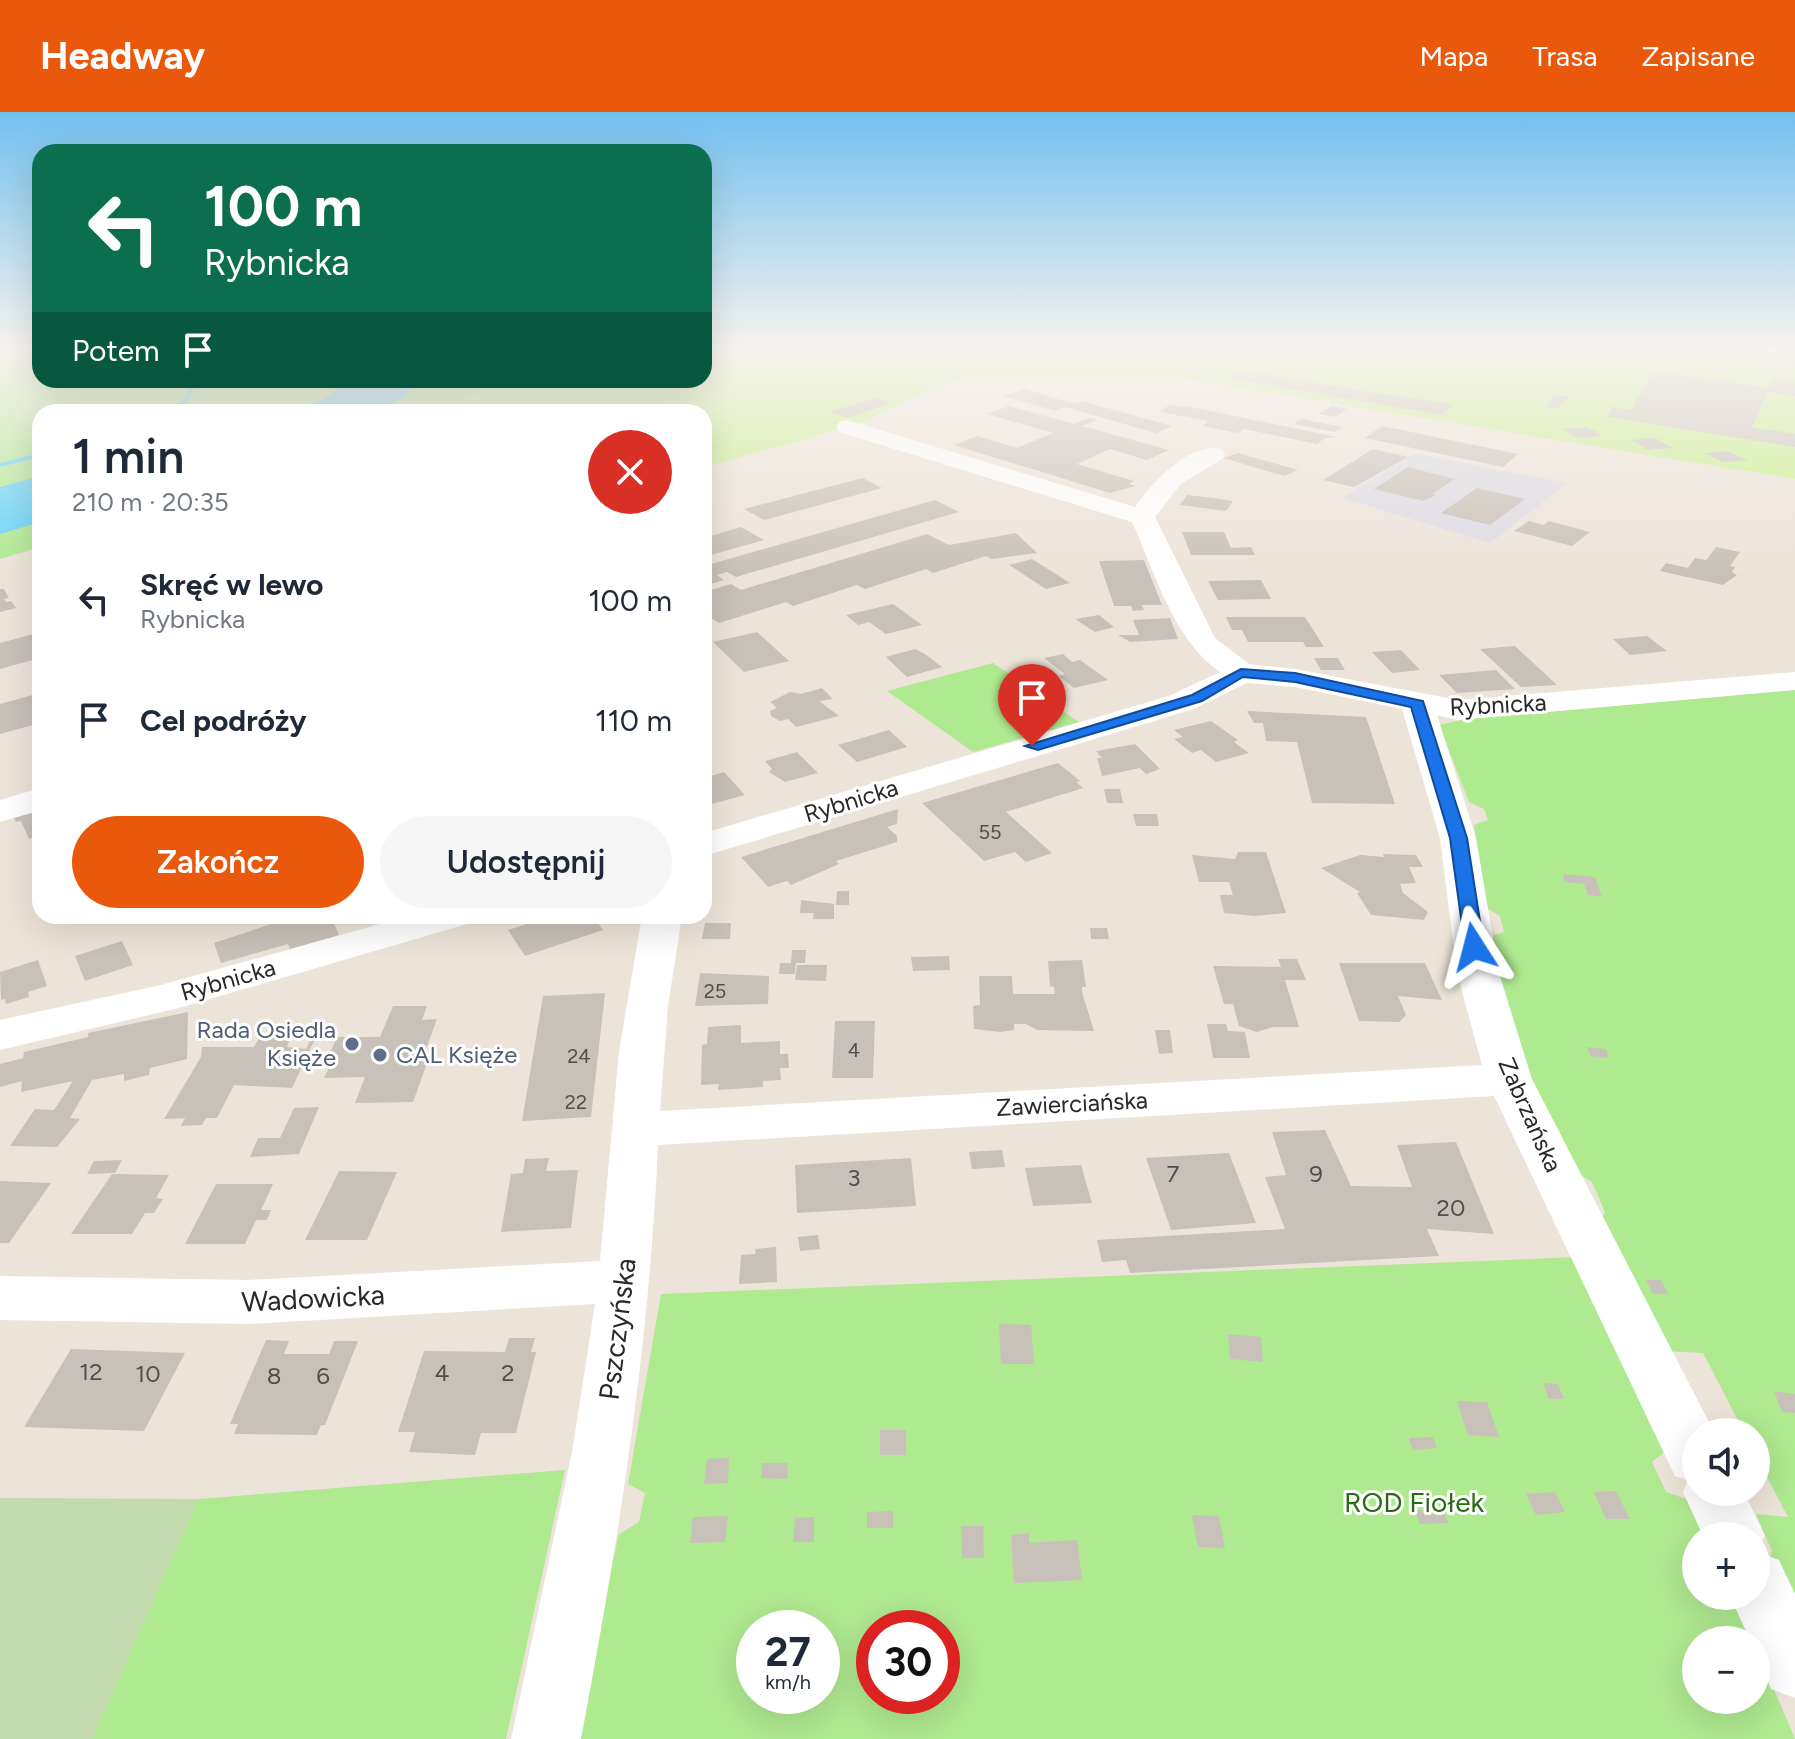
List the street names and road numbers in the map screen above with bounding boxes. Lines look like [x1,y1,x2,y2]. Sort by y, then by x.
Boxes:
street label: Rybnicka [1449,687,1547,722]
street label: Rybnicka [800,772,902,829]
street label: Rybnicka [177,952,279,1007]
street label: Zabrzańska [1492,1053,1569,1176]
street label: Zawierciańska [995,1085,1149,1122]
street label: Pszczyńska [591,1256,643,1402]
street label: Wadowicka [240,1277,386,1319]

